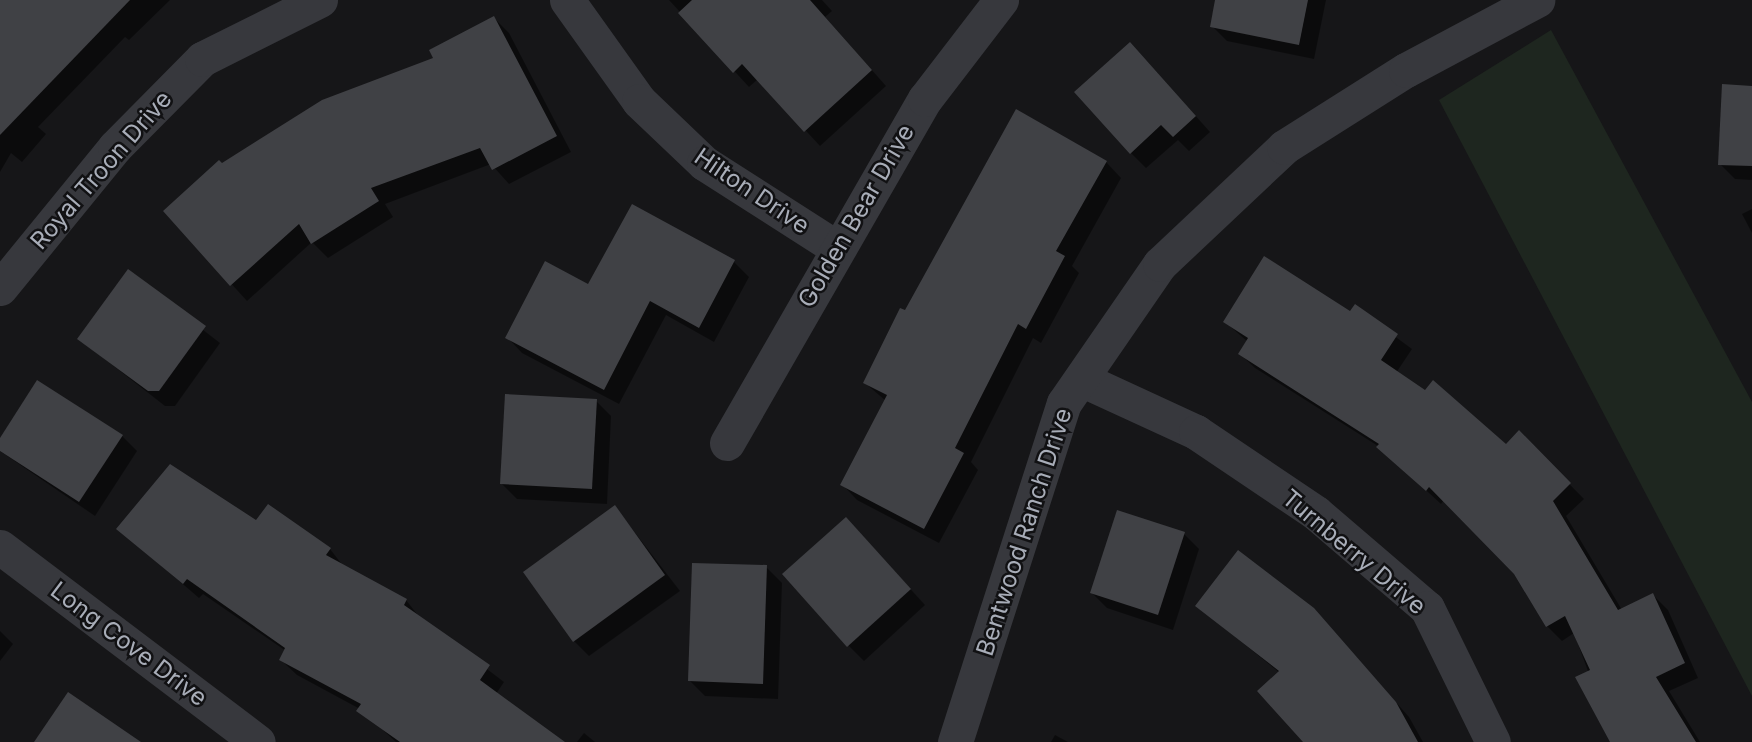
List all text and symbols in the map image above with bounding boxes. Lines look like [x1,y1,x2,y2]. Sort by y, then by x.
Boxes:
street label: Royal Troon Drive [24,85,178,255]
street label: Golden Bear Drive [792,119,920,313]
street label: Hilton Drive [689,142,815,240]
street label: Bentwood Ranch Drive [970,405,1078,659]
street label: Turnberry Drive [1276,484,1432,620]
street label: Long Cove Drive [45,576,213,712]

